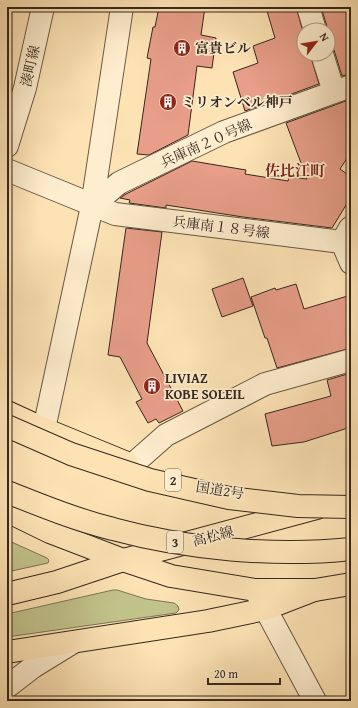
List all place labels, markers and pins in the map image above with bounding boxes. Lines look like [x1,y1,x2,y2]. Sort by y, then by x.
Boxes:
building icon: 富貴ビル [172,38,192,58]
place label: 富貴ビル [195,38,251,58]
building icon: ミリオンベル神戸 [158,92,178,112]
place label: ミリオンベル神戸 [181,92,293,112]
place label: LIVIAZ KOBE SOLEIL [165,368,245,404]
building icon: LIVIAZ KOBE SOLEIL [142,376,162,396]

